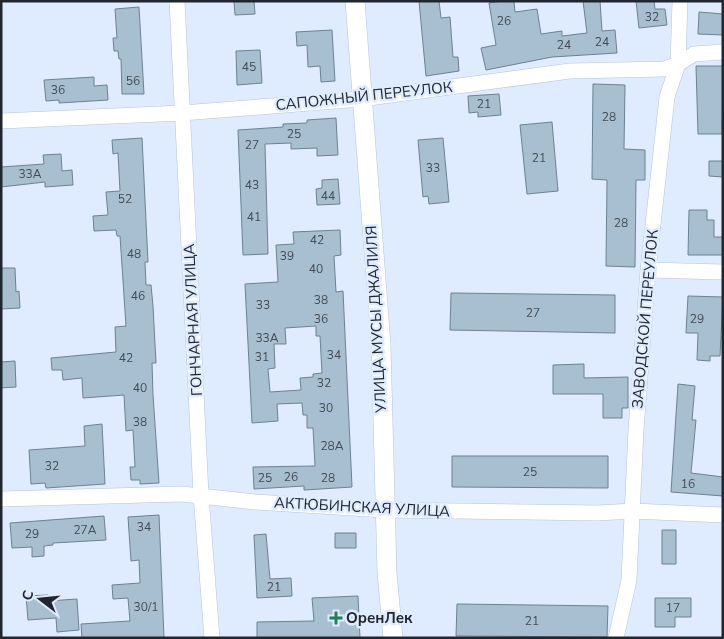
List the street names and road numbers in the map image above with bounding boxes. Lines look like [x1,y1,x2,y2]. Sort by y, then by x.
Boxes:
street label: САПОЖНЫЙ ПЕРЕУЛОК [275,77,454,115]
street label: УЛИЦА МУСЫ ДЖАЛИЛЯ [361,225,391,414]
street label: ЗАВОДСКОЙ ПЕРЕУЛОК [627,228,663,409]
street label: ГОНЧАРНАЯ УЛИЦА [179,243,207,397]
street label: АКТЮБИНСКАЯ УЛИЦА [274,492,451,522]

